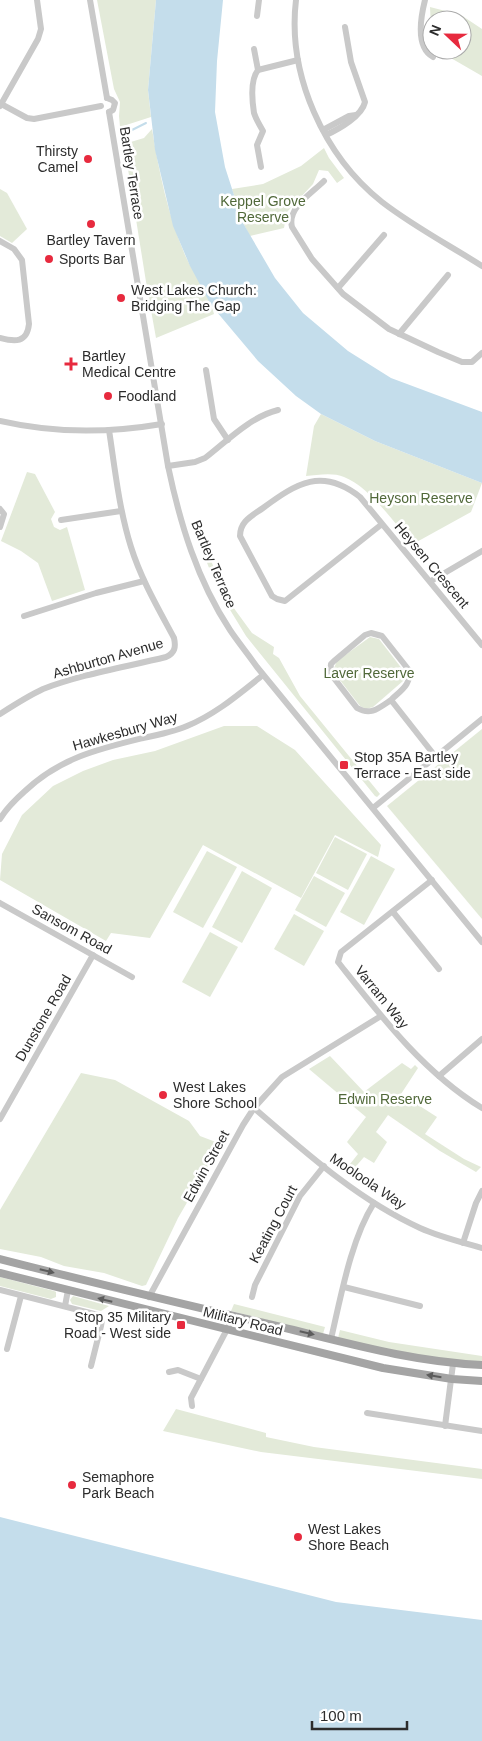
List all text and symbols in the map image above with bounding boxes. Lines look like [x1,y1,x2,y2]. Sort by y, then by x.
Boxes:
north arrow [422,10,472,60]
text: N [426,22,444,38]
street label: Bartley Terrace [117,125,147,221]
place label: Thirsty Camel [36,143,78,175]
marker: Thirsty Camel [82,153,94,165]
park label: Keppel Grove Reserve [220,193,306,225]
marker: Bartley Tavern [85,218,97,230]
place label: Bartley Tavern [46,232,136,248]
place label: Sports Bar [59,251,125,267]
marker: Sports Bar [43,253,55,265]
place label: West Lakes Church: Bridging The Gap [131,282,257,314]
marker: West Lakes Church: Bridging The Gap [115,292,127,304]
place label: Bartley Medical Centre [82,348,176,380]
marker: Bartley Medical Centre [64,357,78,371]
place label: Foodland [118,388,176,404]
marker: Foodland [102,390,114,402]
park label: Heyson Reserve [369,490,473,506]
street label: Bartley Terrace [188,518,240,611]
street label: Heysen Crescent [391,519,473,611]
street label: Ashburton Avenue [51,635,165,681]
park label: Laver Reserve [323,665,415,681]
street label: Hawkesbury Way [71,708,179,754]
place label: Stop 35A Bartley Terrace - East side [354,749,471,781]
marker: Stop 35A Bartley Terrace - East side [338,759,350,771]
street label: Sansom Road [29,900,115,958]
street label: Varram Way [352,962,412,1032]
street label: Dunstone Road [12,972,74,1064]
place label: West Lakes Shore School [173,1079,257,1111]
marker: West Lakes Shore School [157,1089,169,1101]
park label: Edwin Reserve [338,1091,432,1107]
street label: Edwin Street [180,1127,232,1205]
street label: Mooloola Way [327,1150,409,1212]
street label: Keating Court [246,1182,300,1266]
one-way arrow [40,1267,55,1275]
one-way arrow [97,1296,112,1304]
street label: Military Road [201,1303,285,1339]
place label: Stop 35 Military Road - West side [64,1309,171,1341]
marker: Stop 35 Military Road - West side [175,1319,187,1331]
one-way arrow [300,1329,315,1337]
one-way arrow [425,1372,441,1380]
place label: Semaphore Park Beach [82,1469,155,1501]
marker: Semaphore Park Beach [66,1479,78,1491]
place label: West Lakes Shore Beach [308,1521,389,1553]
marker: West Lakes Shore Beach [292,1531,304,1543]
scale bar [312,1698,407,1730]
text: 100 m [320,1707,362,1724]

